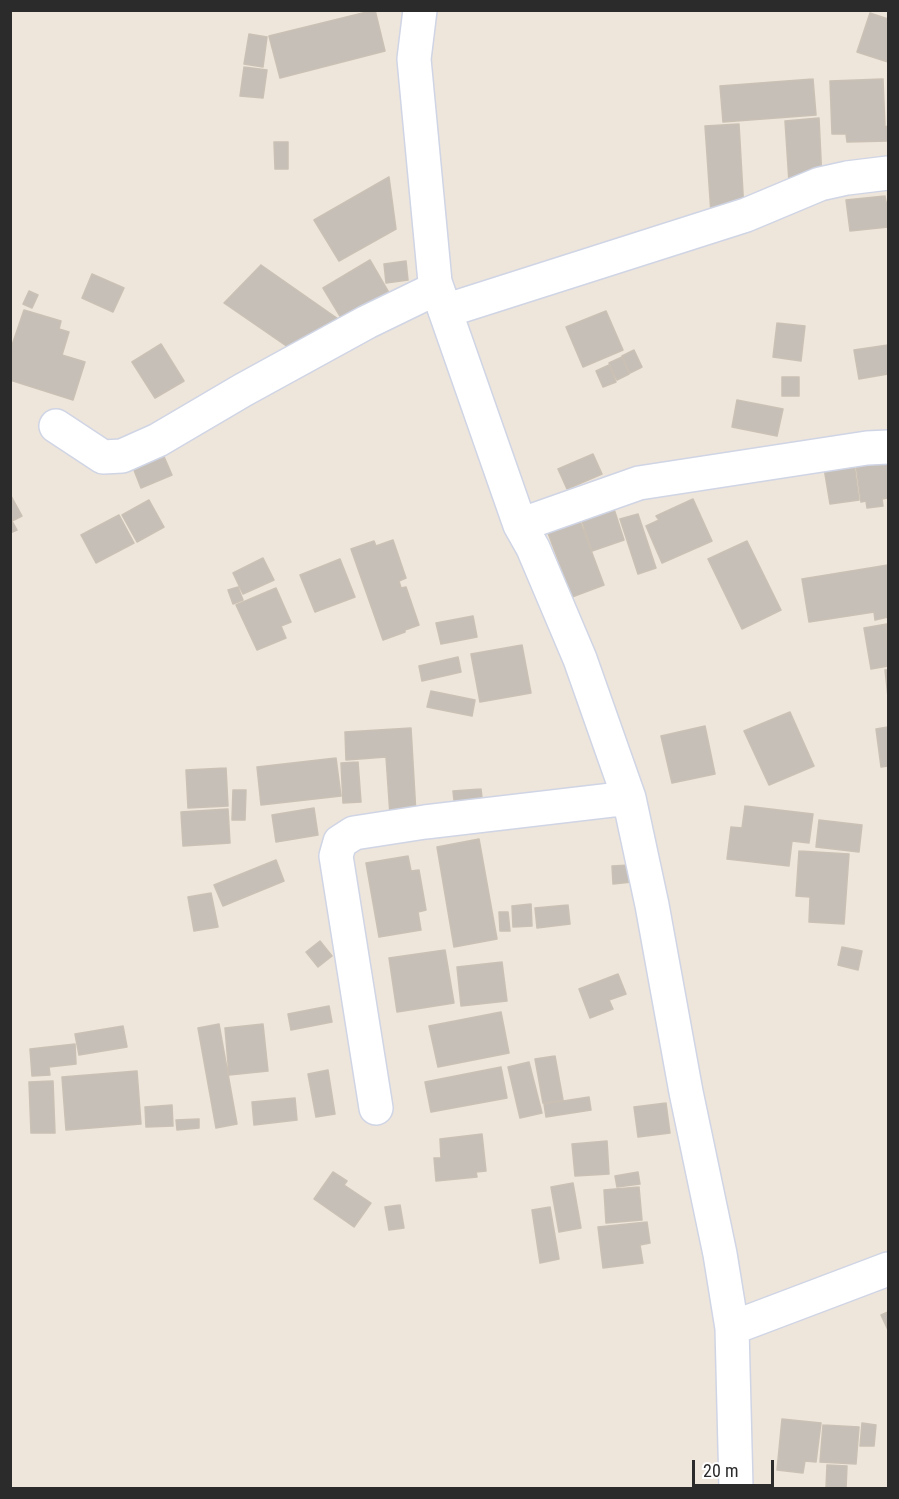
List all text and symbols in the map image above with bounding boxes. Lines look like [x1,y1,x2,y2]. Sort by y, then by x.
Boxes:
scale bar [695,1448,778,1486]
text: 20 m [703,1460,738,1481]

